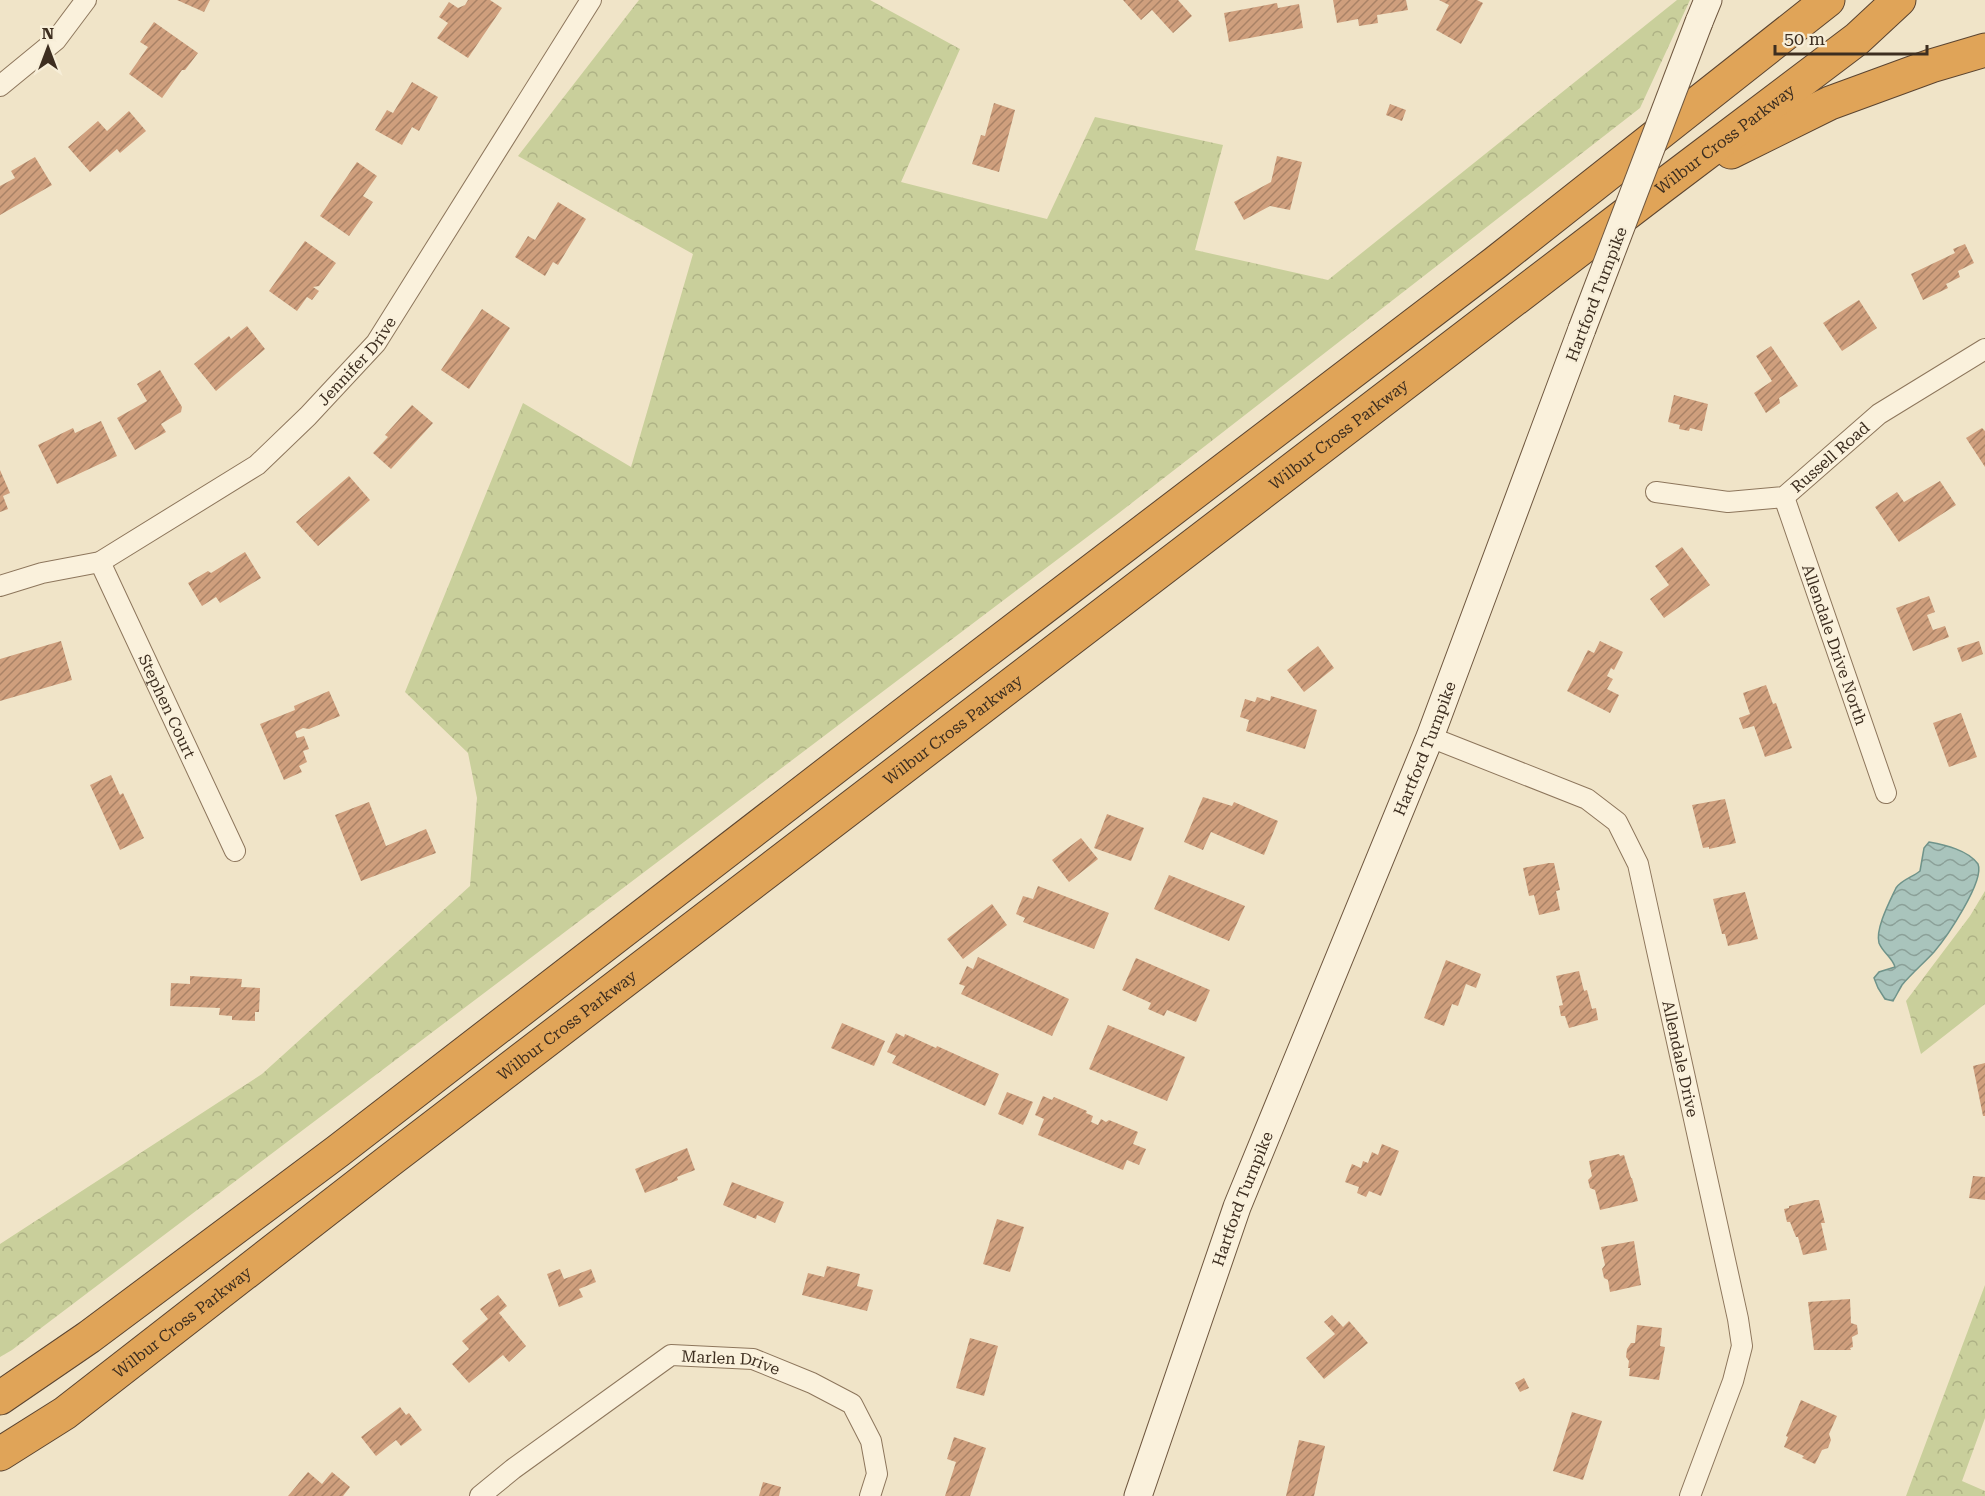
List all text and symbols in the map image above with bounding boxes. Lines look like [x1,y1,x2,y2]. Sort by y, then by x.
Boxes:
north arrow [18,18,78,78]
scale bar [1775,18,1926,56]
text: N [42,24,54,43]
text: 50 m [1784,28,1825,49]
street label: Wilbur Cross Parkway [1651,80,1799,198]
street label: Hartford Turnpike [1562,224,1631,364]
street label: Jennifer Drive [314,313,400,409]
street label: Wilbur Cross Parkway [1265,375,1412,494]
street label: Russell Road [1787,418,1873,497]
street label: Allendale Drive North [1798,562,1871,728]
street label: Stephen Court [134,651,199,761]
street label: Wilbur Cross Parkway [880,670,1027,789]
street label: Hartford Turnpike [1390,678,1460,819]
street label: Wilbur Cross Parkway [494,966,641,1085]
street label: Allendale Drive [1658,999,1702,1119]
street label: Hartford Turnpike [1208,1128,1277,1269]
street label: Wilbur Cross Parkway [109,1262,256,1382]
street label: Marlen Drive [681,1347,783,1379]

